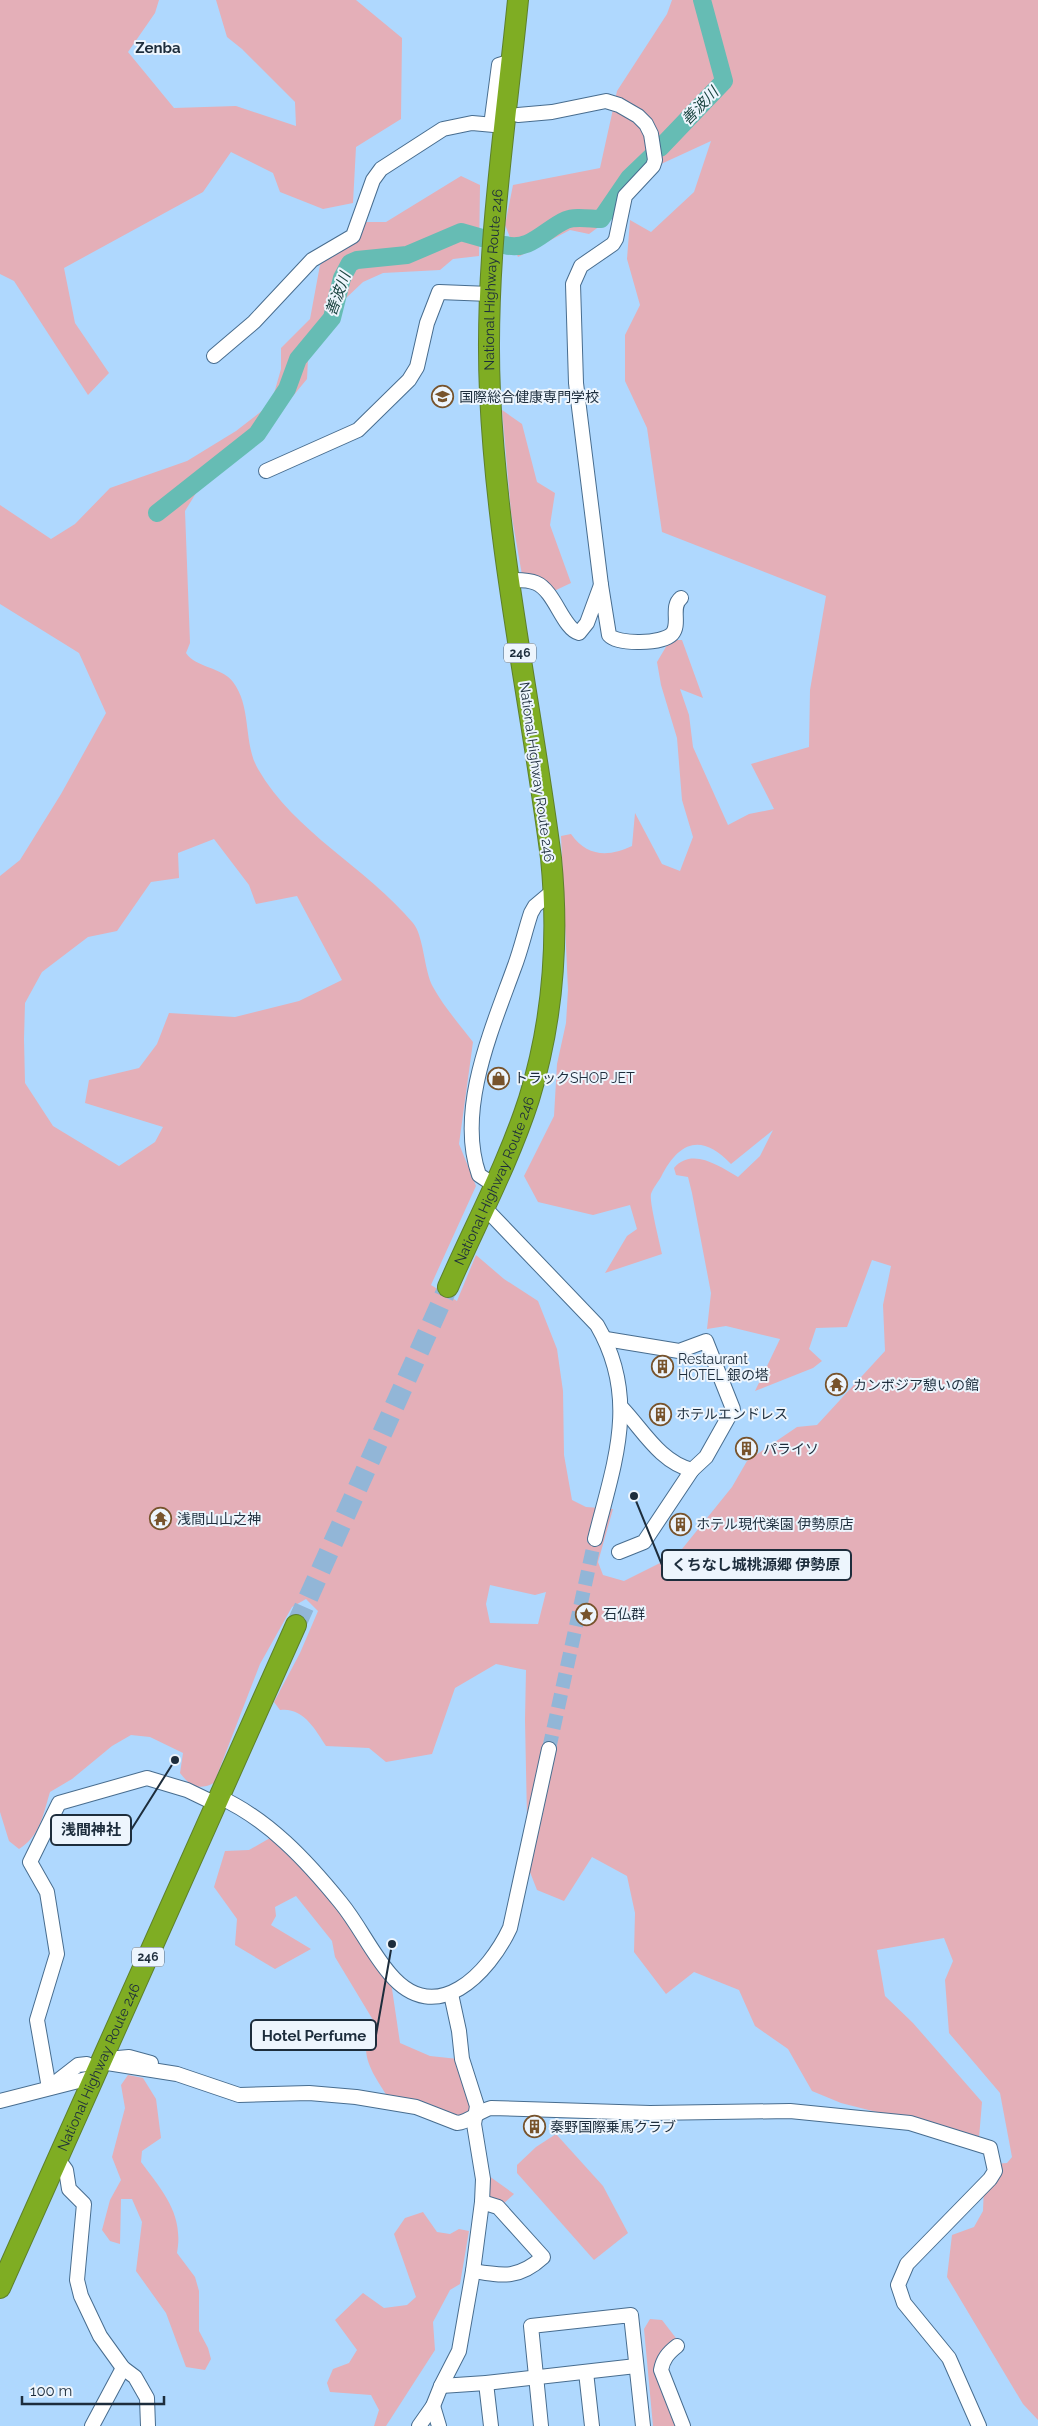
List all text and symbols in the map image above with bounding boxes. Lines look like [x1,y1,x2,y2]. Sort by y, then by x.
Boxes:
district label: Zenba [135,39,181,57]
water label: 善波川 [678,82,723,128]
street label: National Highway Route 246 [481,188,506,371]
water label: 善波川 [322,268,355,318]
school or university icon: 国際総合健康専門学校 [431,385,455,409]
place label: 国際総合健康専門学校 [459,389,599,405]
road number: 246 [504,644,536,662]
street label: National Highway Route 246 [516,681,558,863]
shop icon: トラックSHOP JET [486,1066,510,1090]
place label: トラックSHOP JET [514,1070,635,1086]
street label: National Highway Route 246 [451,1094,537,1268]
place label: Restaurant HOTEL 銀の塔 [678,1351,769,1383]
building icon: Restaurant HOTEL 銀の塔 [650,1355,674,1379]
temple icon: カンボジア憩いの館 [825,1373,849,1397]
place label: カンボジア憩いの館 [853,1377,979,1393]
building icon: ホテルエンドレス [648,1402,672,1426]
place label: ホテルエンドレス [676,1406,788,1422]
building icon: パライソ [735,1437,759,1461]
place label: パライソ [763,1441,819,1457]
temple icon: 浅間山山之神 [149,1507,173,1531]
place label: 浅間山山之神 [177,1511,261,1527]
building icon: ホテル現代楽園 伊勢原店 [668,1512,692,1536]
place label: ホテル現代楽園 伊勢原店 [696,1516,854,1532]
callout: くちなし城桃源郷 伊勢原 [662,1550,851,1580]
text: くちなし城桃源郷 伊勢原 [672,1556,840,1574]
place icon: 石仏群 [575,1602,599,1626]
place label: 石仏群 [603,1606,645,1622]
callout: 浅間神社 [51,1815,131,1845]
text: 浅間神社 [61,1821,121,1839]
road number: 246 [132,1948,164,1966]
street label: National Highway Route 246 [54,1981,143,2153]
callout: Hotel Perfume [251,2020,376,2050]
text: Hotel Perfume [262,2027,366,2045]
building icon: 秦野国際乗馬クラブ [522,2115,546,2139]
place label: 秦野国際乗馬クラブ [550,2119,676,2135]
scale bar [22,2374,165,2406]
text: 100 m [30,2382,72,2400]

